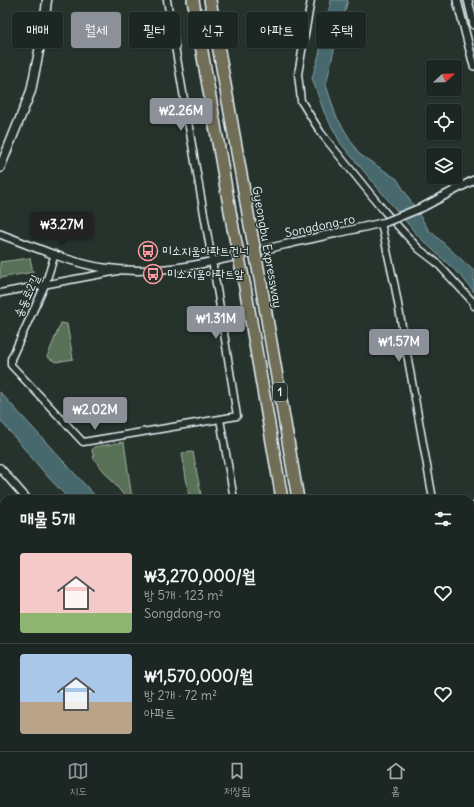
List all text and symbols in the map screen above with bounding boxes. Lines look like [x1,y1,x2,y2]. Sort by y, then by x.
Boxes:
chip: 매매 [12,12,63,48]
chip: 월세 [71,12,121,48]
chip: 필터 [129,12,180,48]
chip: 신규 [188,12,238,48]
chip: 아파트 [246,12,308,48]
chip: 주택 [316,12,366,48]
north arrow [426,60,462,96]
map controls [426,60,462,184]
pin: ₩2.26M [148,98,214,132]
text: ₩2.26M [159,102,203,119]
button: locate [426,104,462,140]
button: layers [426,148,462,184]
street label: Gyeongbu Expressway [249,185,286,309]
street label: Songdong-ro [284,211,356,240]
pin: ₩3.27M [29,212,95,246]
text: ₩3.27M [40,216,84,233]
bus stop icon: 미소지움아파트건너 [137,240,159,262]
place label: 미소지움아파트건너 [162,243,249,258]
bus stop icon: 미소지움아파트앞 [142,263,164,285]
place label: 미소지움아파트앞 [167,266,245,281]
street label: 송동로2길 [10,272,43,319]
pin: ₩1.31M [183,306,249,340]
text: ₩1.31M [196,310,236,327]
pin: ₩1.57M [366,329,432,363]
text: ₩1.57M [378,333,420,350]
road number: 1 [273,383,287,401]
pin: ₩2.02M [62,397,128,431]
text: ₩2.02M [72,401,118,418]
text: 매물 5개 [20,508,75,530]
icon: filters [432,508,454,530]
text: ₩3,270,000/월 [144,565,256,587]
icon: home [52,569,100,617]
icon: heart [432,582,454,604]
text: 방 5개 · 123 m² [144,587,224,604]
text: Songdong-ro [144,605,221,622]
text: ₩1,570,000/월 [144,665,253,687]
icon: home [52,670,100,718]
icon: heart [432,683,454,705]
text: 방 2개 · 72 m² [144,687,217,704]
text: 아파트 [144,705,175,722]
tab: 지도 [67,760,89,799]
tab: 저장됨 [224,760,250,799]
tab: 홈 [385,760,407,799]

